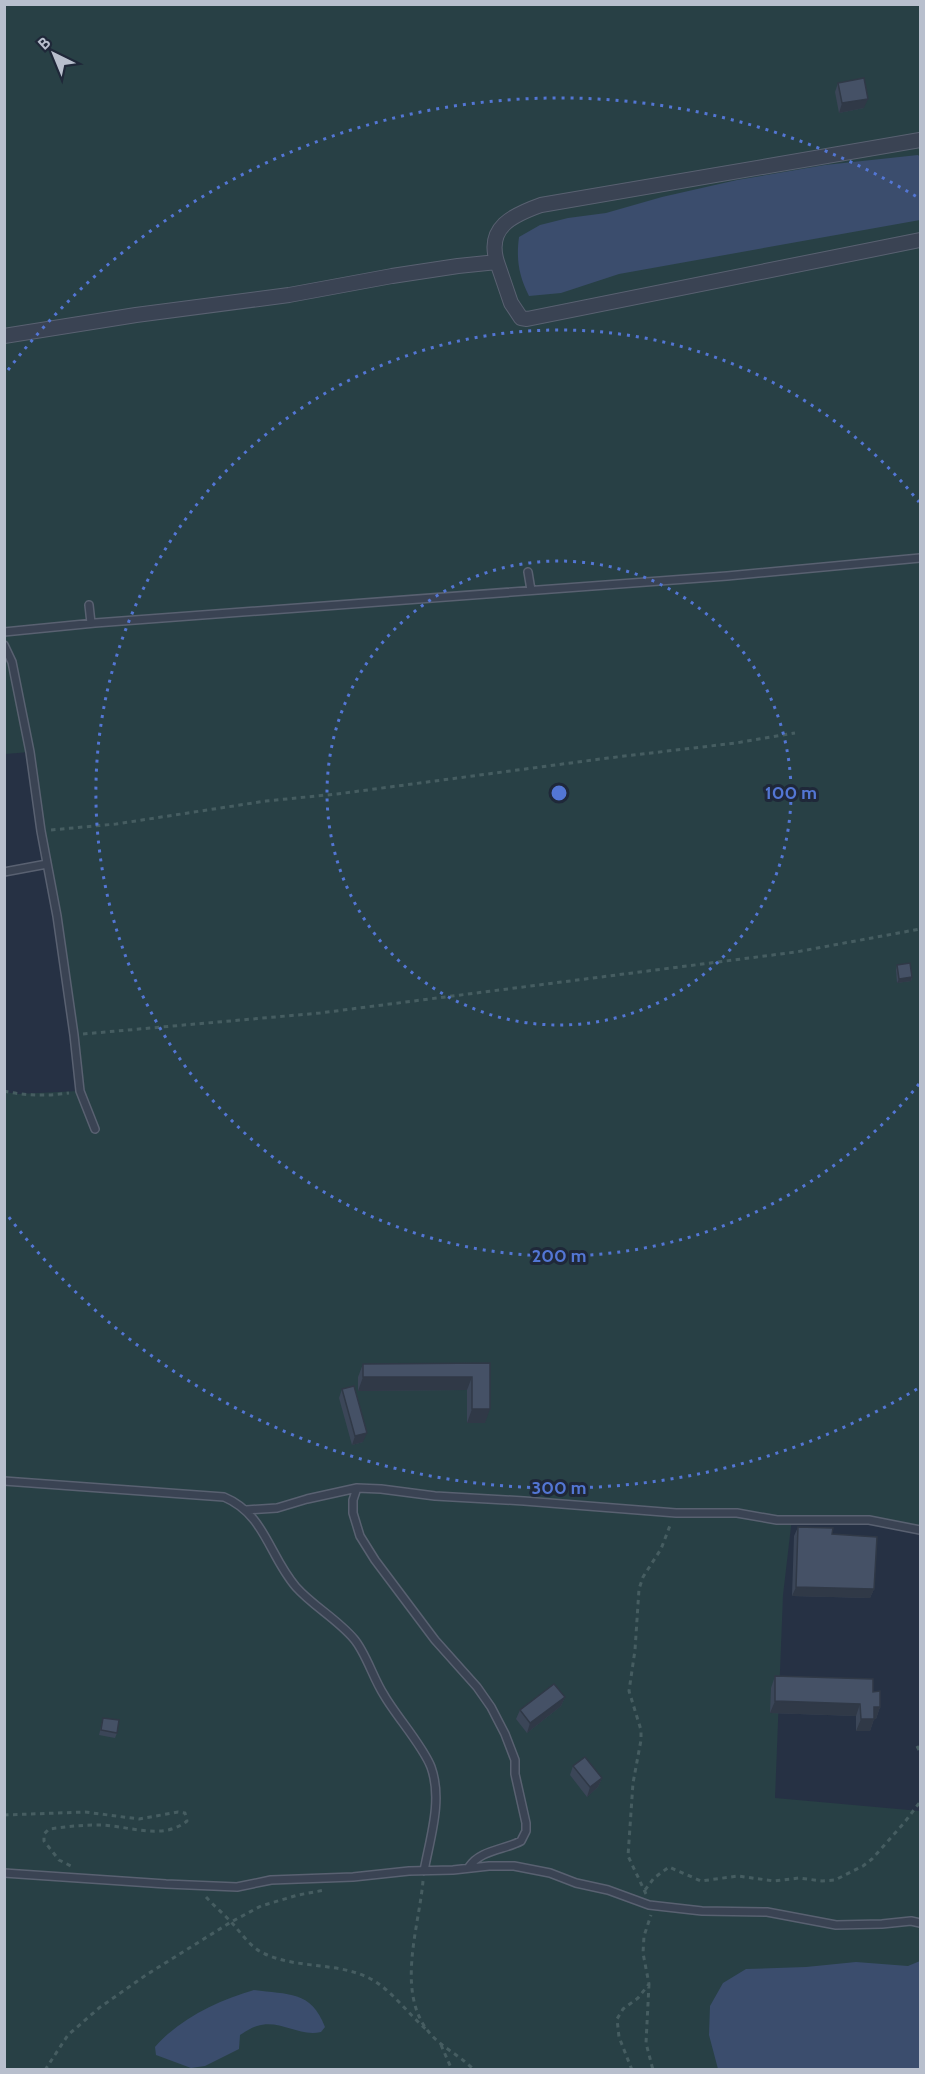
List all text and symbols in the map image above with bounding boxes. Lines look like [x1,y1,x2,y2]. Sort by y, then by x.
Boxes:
north arrow [24,24,84,84]
text: B [34,33,54,54]
text: 100 m [765,782,817,804]
centre of rings [549,783,569,803]
text: 200 m [532,1245,586,1267]
text: 300 m [532,1477,586,1499]

